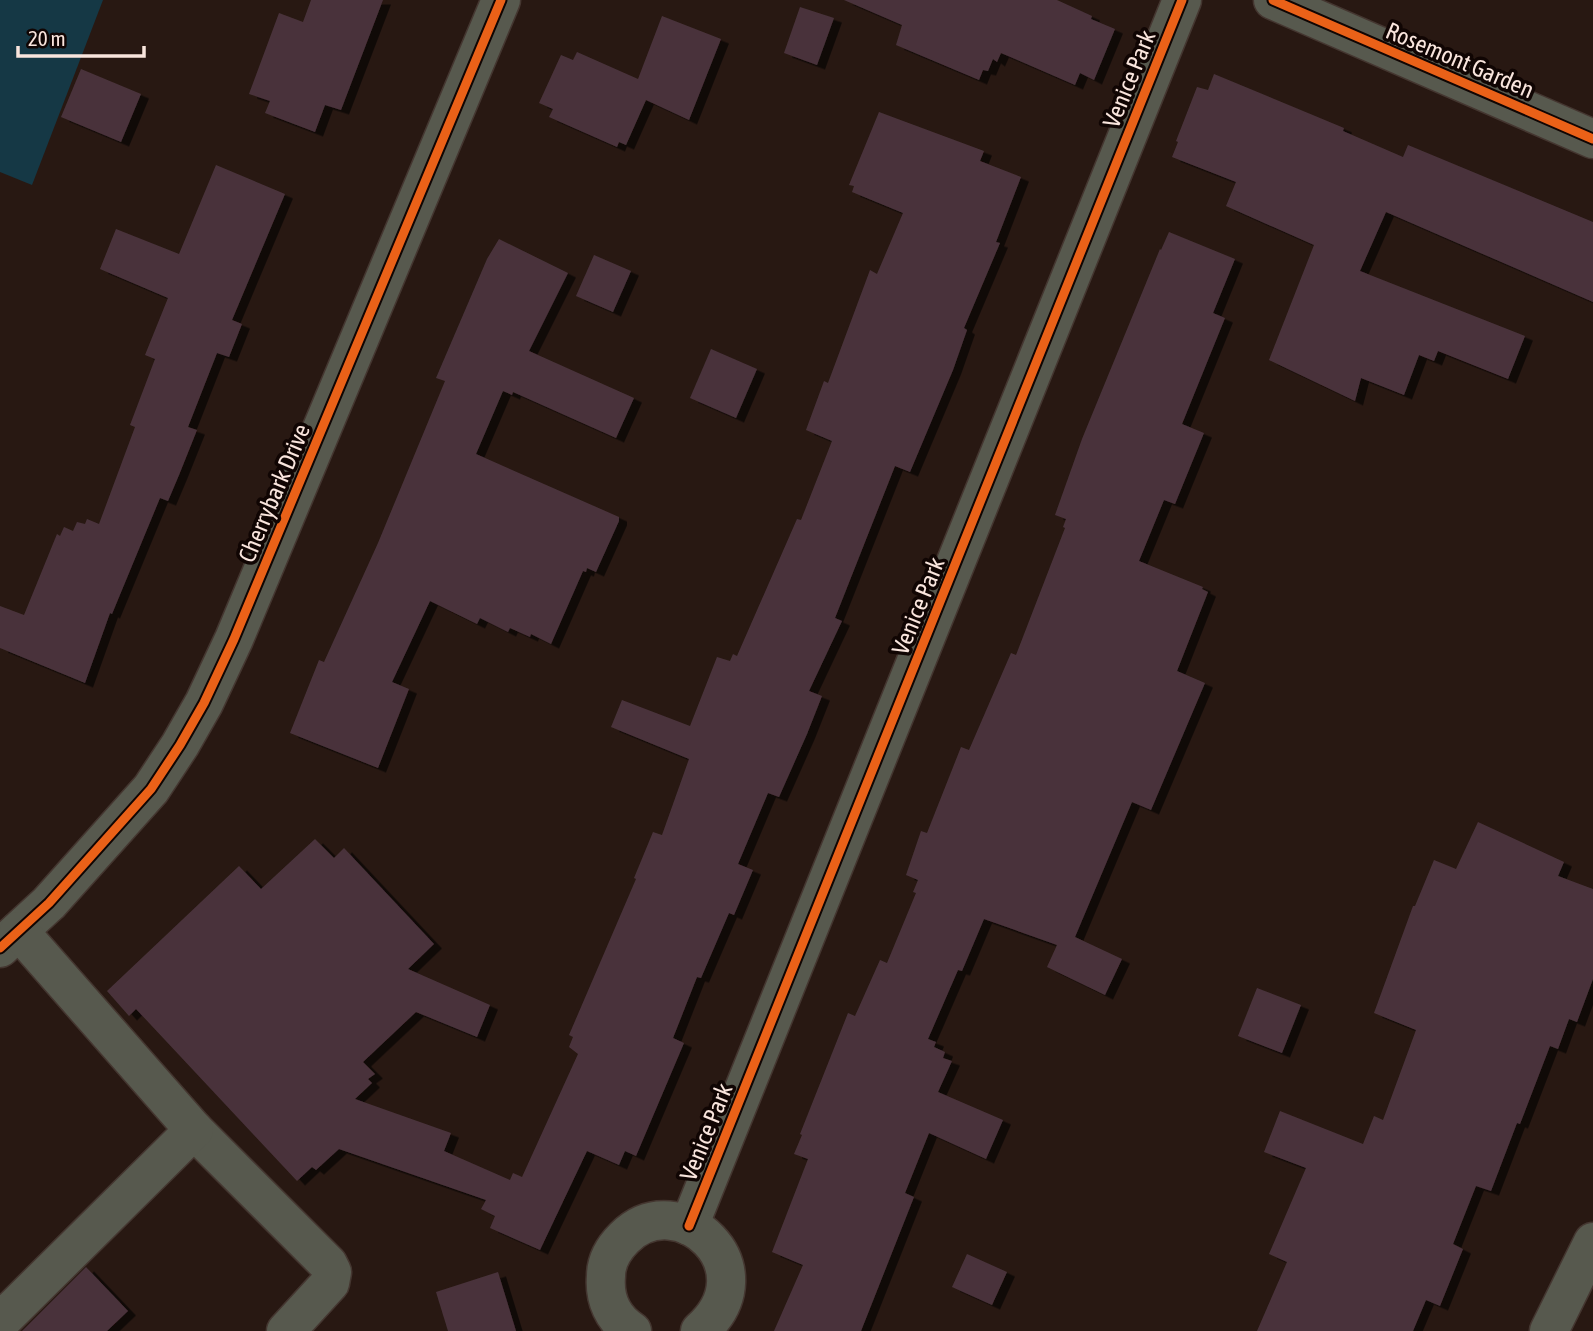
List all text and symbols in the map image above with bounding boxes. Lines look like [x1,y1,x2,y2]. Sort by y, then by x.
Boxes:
scale bar [18,14,144,58]
street label: Rosemont Garden [1382,17,1538,103]
text: 20 m [28,26,66,50]
street label: Venice Park [1097,26,1161,131]
street label: Cherrybark Drive [233,420,315,566]
street label: Venice Park [886,553,950,658]
street label: Venice Park [674,1079,738,1184]

